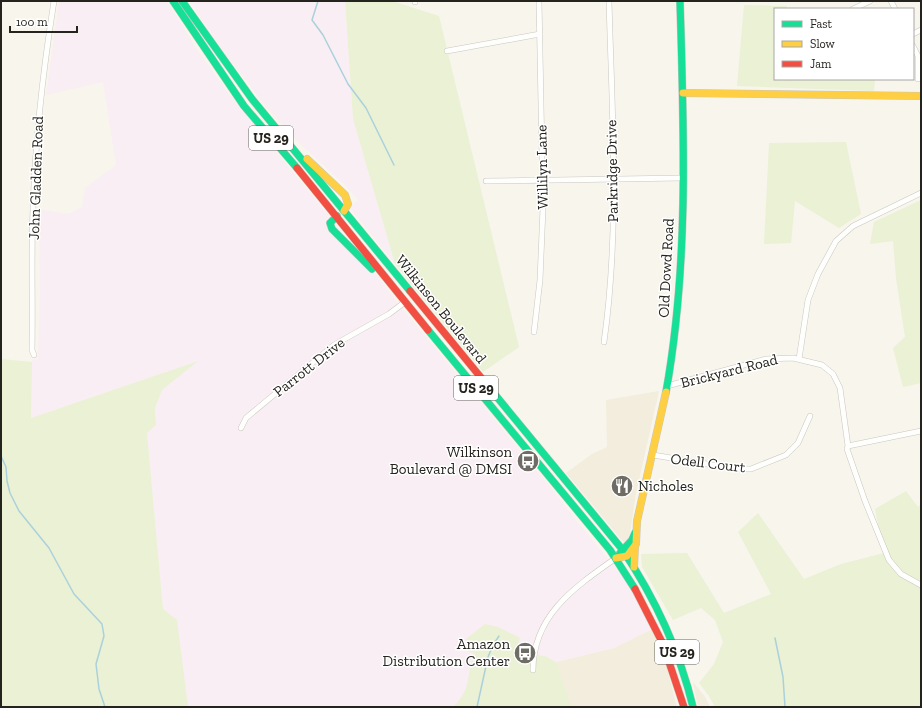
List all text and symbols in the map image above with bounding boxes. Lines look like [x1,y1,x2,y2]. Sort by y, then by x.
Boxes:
scale bar [10,8,77,34]
legend [774,8,914,80]
text: 100 m [16,15,48,29]
text: Fast [810,17,833,31]
text: Slow [810,37,836,51]
text: Jam [810,57,832,71]
street label: John Gladden Road [25,115,47,240]
street label: Parkridge Drive [602,120,622,222]
street label: Willilyn Lane [532,125,552,209]
road number: US 29 [249,126,293,150]
street label: Old Dowd Road [654,217,678,318]
street label: Wilkinson Boulevard [392,251,491,367]
street label: Parrott Drive [270,333,348,401]
street label: Brickyard Road [679,350,780,392]
road number: US 29 [454,376,498,400]
place label: Wilkinson Boulevard @ DMSI [390,443,512,478]
bus stop icon: Wilkinson Boulevard @ DMSI [515,448,541,474]
street label: Odell Court [670,449,747,477]
restaurant icon: Nicholes [609,473,635,499]
place label: Nicholes [638,477,694,495]
place label: Amazon Distribution Center [382,635,510,670]
bus stop icon: Amazon Distribution Center [512,640,538,666]
road number: US 29 [655,640,699,664]

